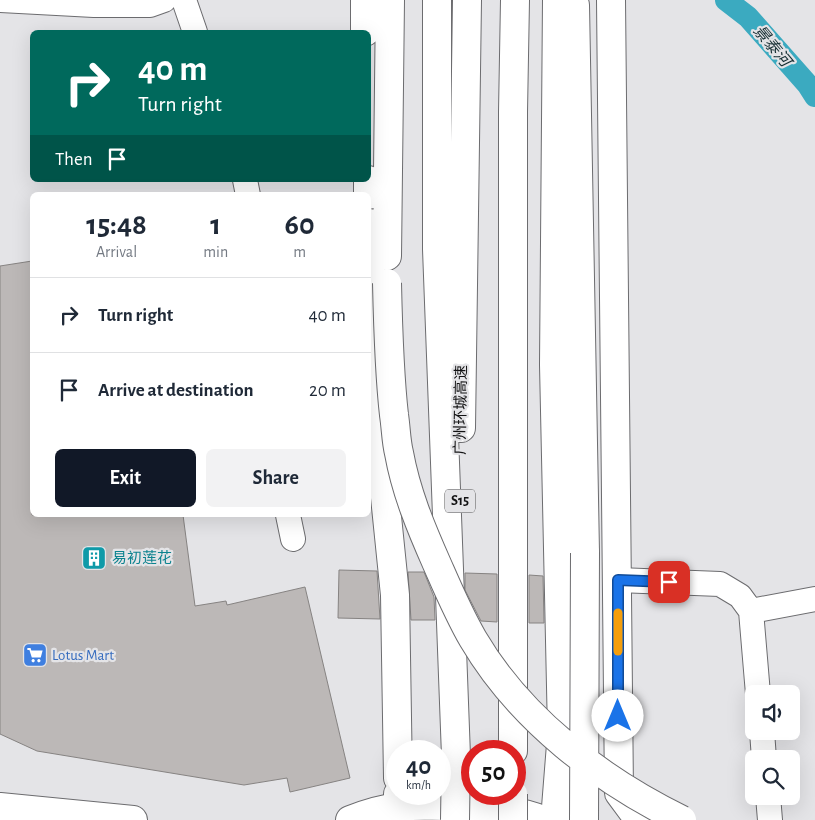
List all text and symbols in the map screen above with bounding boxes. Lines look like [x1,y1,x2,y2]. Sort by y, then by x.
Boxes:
water label: 景泰河 [750,22,796,72]
icon: right [55,50,120,115]
text: 40 m [138,52,207,87]
text: Turn right [138,93,222,115]
icon: arrive [103,145,131,173]
text: Then [55,150,93,169]
text: 15:48 [86,210,147,240]
text: 1 [210,210,221,240]
text: 60 [284,210,315,240]
text: Arrival [96,244,137,260]
text: min [203,244,228,260]
text: m [293,244,306,260]
icon: right [55,301,83,329]
text: Turn right [98,306,173,325]
text: 40 m [308,306,346,325]
street label: 广州环城高速 [451,365,469,455]
icon: arrive [55,376,83,404]
text: Arrive at destination [98,381,254,400]
text: 20 m [309,381,346,400]
button: Exit [55,449,196,507]
button: Share [206,449,346,507]
road number: S15 [445,490,475,512]
building icon: 易初莲花 [81,545,107,571]
place label: 易初莲花 [112,550,172,566]
pin [648,561,690,603]
icon: arrive [655,568,683,596]
supermarket icon: Lotus Mart [22,642,48,668]
place label: Lotus Mart [52,648,114,663]
map controls [745,685,800,805]
button: sound [745,685,800,740]
position arrow [591,689,643,741]
speed limit sign: 50 [461,740,526,805]
button: search [745,750,800,805]
text: 40 [406,754,431,779]
text: km/h [406,779,431,791]

